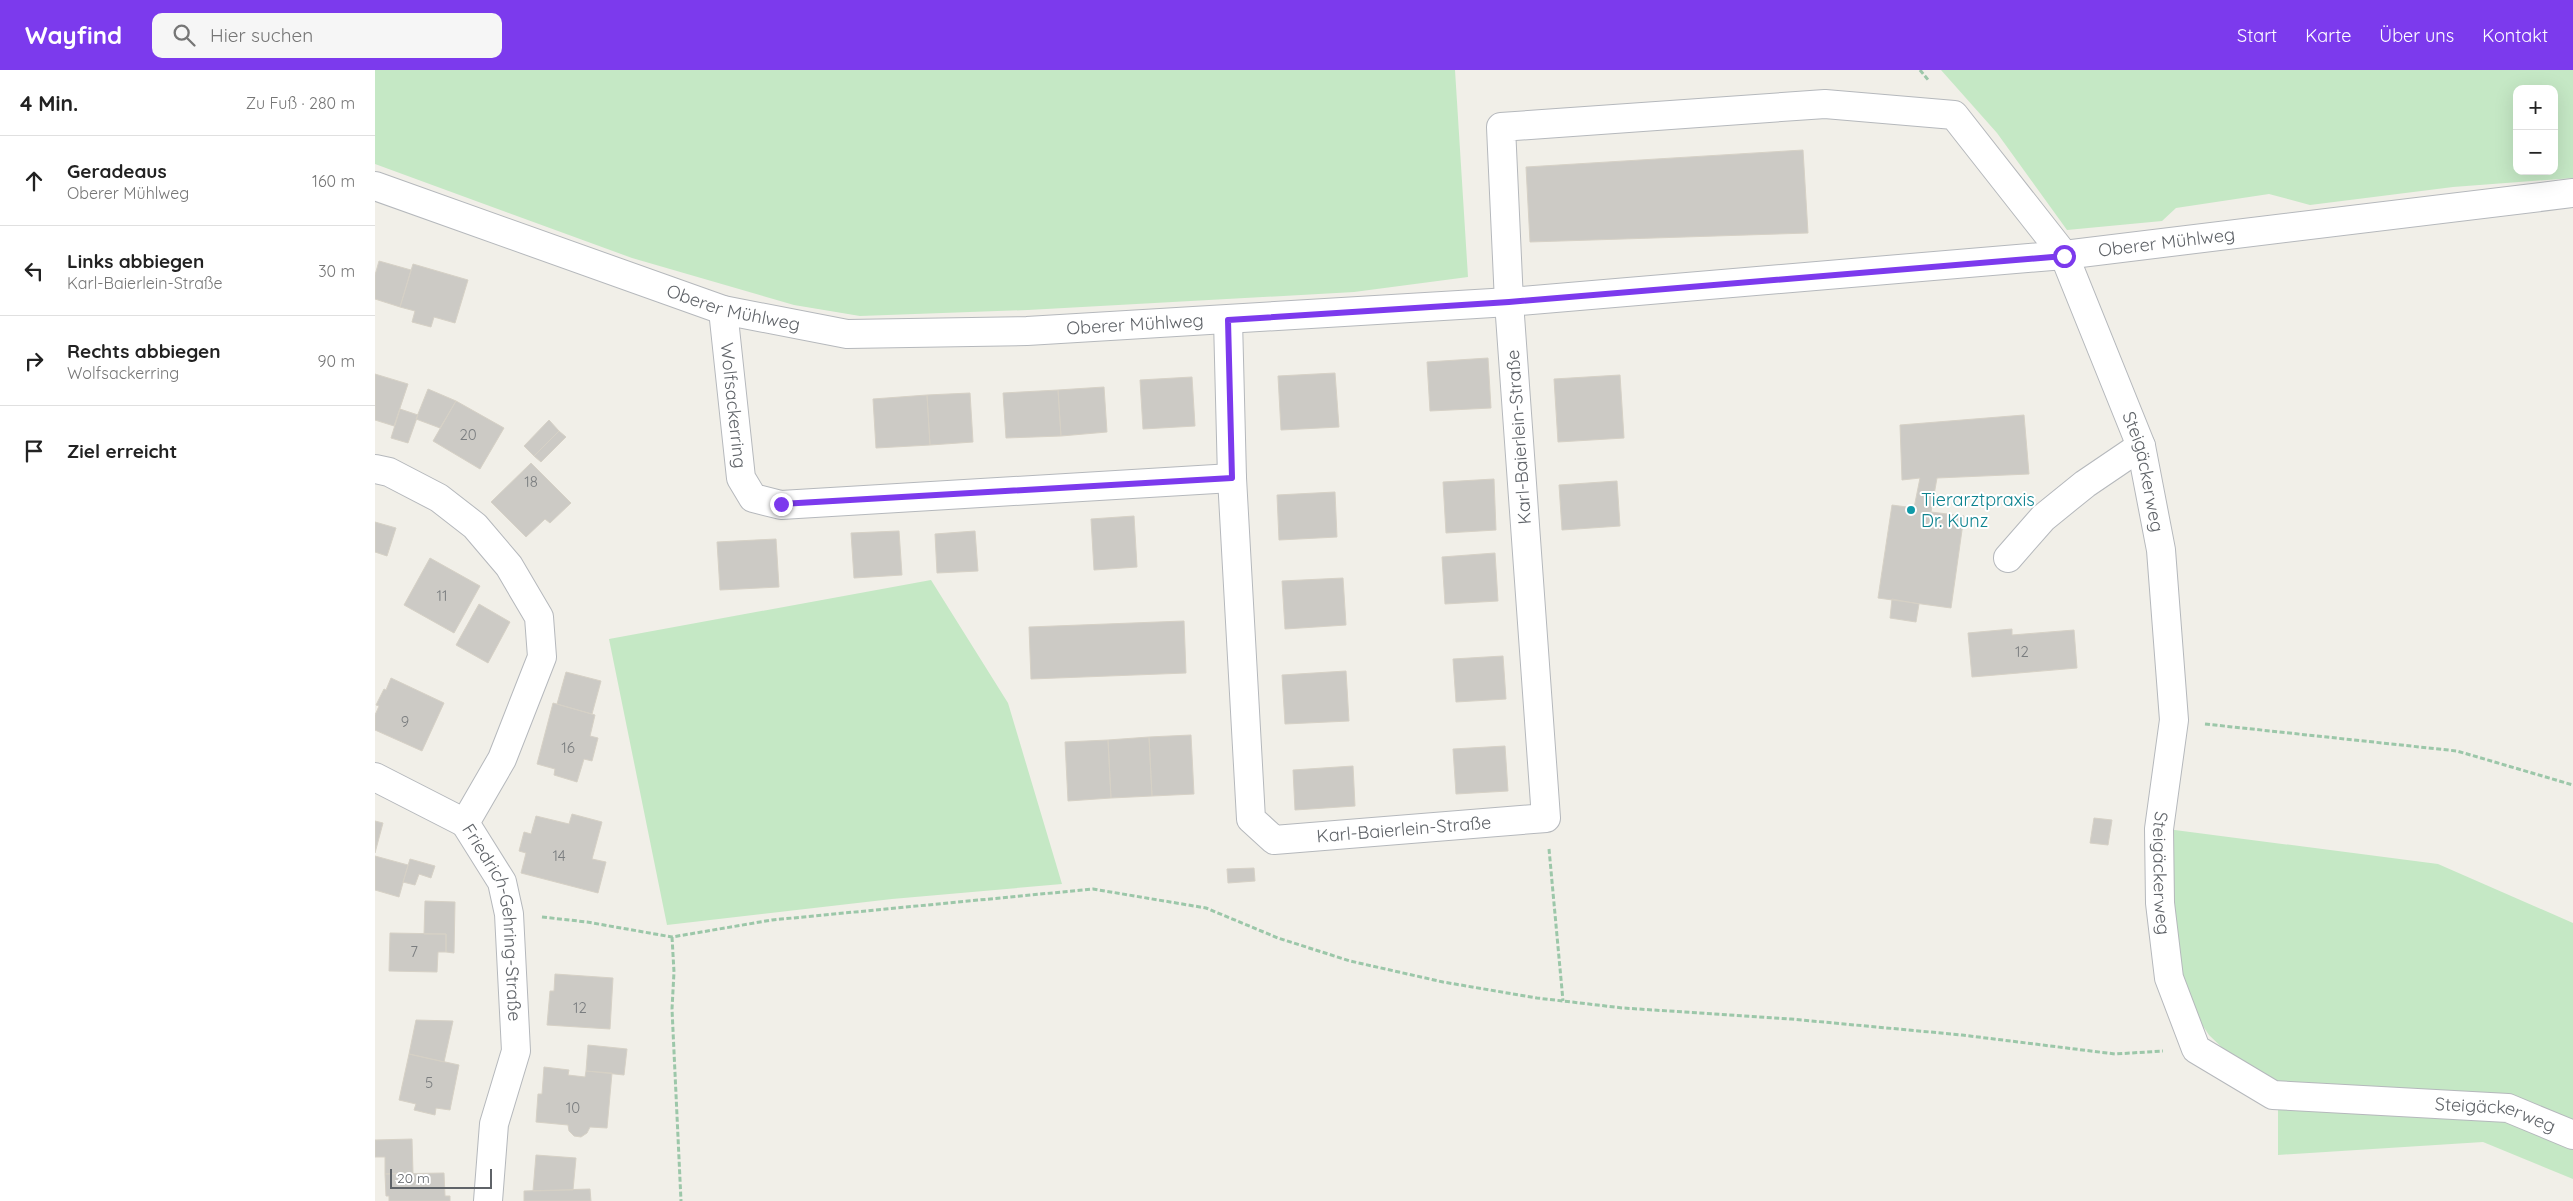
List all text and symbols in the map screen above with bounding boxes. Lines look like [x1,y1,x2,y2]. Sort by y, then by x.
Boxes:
search box [152,13,502,58]
text: Wayfind [25,20,122,50]
icon: search [170,21,198,49]
text: Hier suchen [210,23,313,47]
text: Start [2237,24,2277,47]
text: Karte [2305,24,2351,47]
text: Über uns [2379,24,2454,47]
text: Kontakt [2482,24,2548,47]
map controls [2513,85,2558,175]
button: + [2513,85,2558,130]
text: 4 Min. [20,90,78,116]
text: Zu Fuß · 280 m [246,93,355,113]
button: − [2513,130,2558,175]
text: Geradeaus [67,159,167,183]
icon: ahead [20,167,48,195]
text: 160 m [312,171,355,191]
text: Oberer Mühlweg [67,183,189,203]
street label: Oberer Mühlweg [2097,222,2236,262]
route start [2053,245,2076,268]
text: Links abbiegen [67,249,204,273]
icon: left [20,257,48,285]
text: 30 m [318,261,355,281]
text: Karl-Baierlein-Straße [67,273,223,293]
street label: Oberer Mühlweg [664,279,802,336]
street label: Oberer Mühlweg [1066,308,1204,340]
text: Rechts abbiegen [67,339,220,363]
street label: Wolfsackerring [716,341,752,469]
icon: right [20,347,48,375]
street label: Karl-Baierlein-Straße [1501,349,1536,525]
text: 90 m [318,351,355,371]
text: Wolfsackerring [67,363,179,383]
street label: Steigäckerweg [2117,408,2169,534]
house number: 20 [459,425,477,444]
icon: arrive [20,437,48,465]
text: Ziel erreicht [67,439,177,463]
house number: 18 [524,472,538,491]
place label: Tierarztpraxis Dr. Kunz [1921,488,2035,532]
route end [770,493,793,516]
marker: Tierarztpraxis Dr. Kunz [1905,504,1917,516]
house number: 11 [436,586,448,605]
house number: 12 [2015,642,2029,661]
house number: 9 [401,712,409,731]
house number: 16 [561,738,575,757]
street label: Karl-Baierlein-Straße [1316,810,1492,848]
street label: Steigäckerweg [2148,810,2176,936]
street label: Friedrich-Gehring-Straße [457,819,526,1022]
house number: 14 [552,846,566,865]
house number: 7 [410,942,418,961]
house number: 12 [573,998,587,1017]
house number: 5 [425,1073,433,1092]
street label: Steigäckerweg [2434,1092,2559,1138]
house number: 10 [566,1098,580,1117]
scale bar [390,1166,493,1189]
text: 20 m [397,1169,430,1187]

